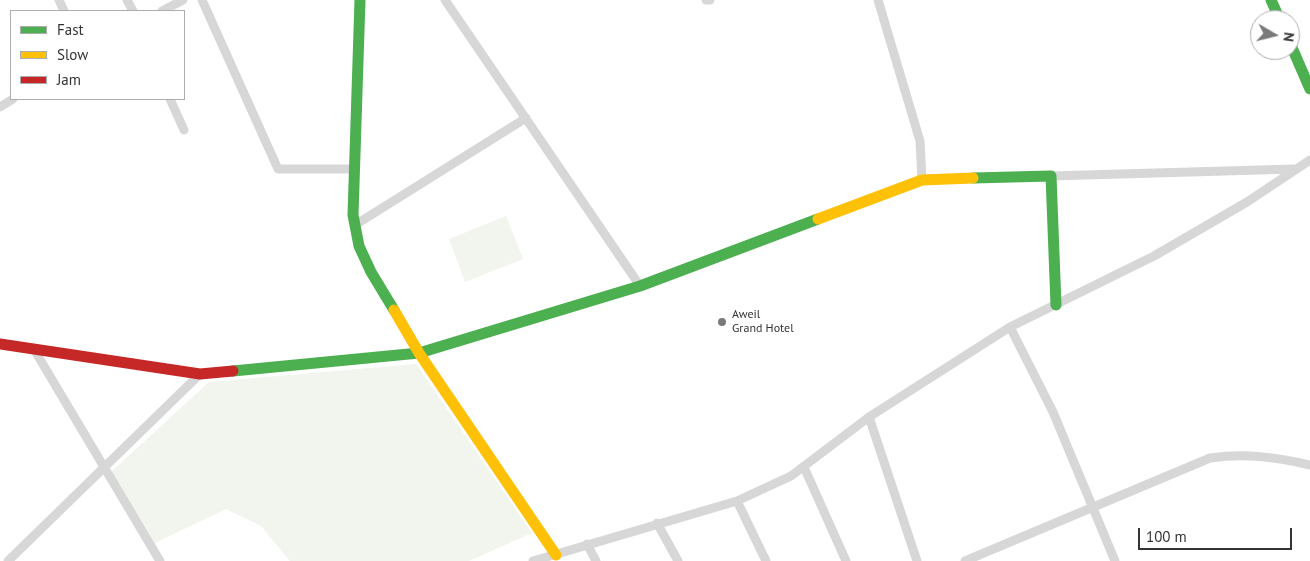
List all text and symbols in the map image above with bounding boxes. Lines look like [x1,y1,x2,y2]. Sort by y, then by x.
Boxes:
legend [10,10,185,100]
north arrow [1250,10,1300,60]
text: Fast [57,20,84,39]
text: N [1279,31,1298,43]
text: Slow [57,45,88,64]
text: Jam [57,70,81,89]
place label: Aweil Grand Hotel [732,308,794,336]
marker: Aweil Grand Hotel [716,316,728,328]
scale bar [1140,518,1294,550]
text: 100 m [1146,527,1187,546]

